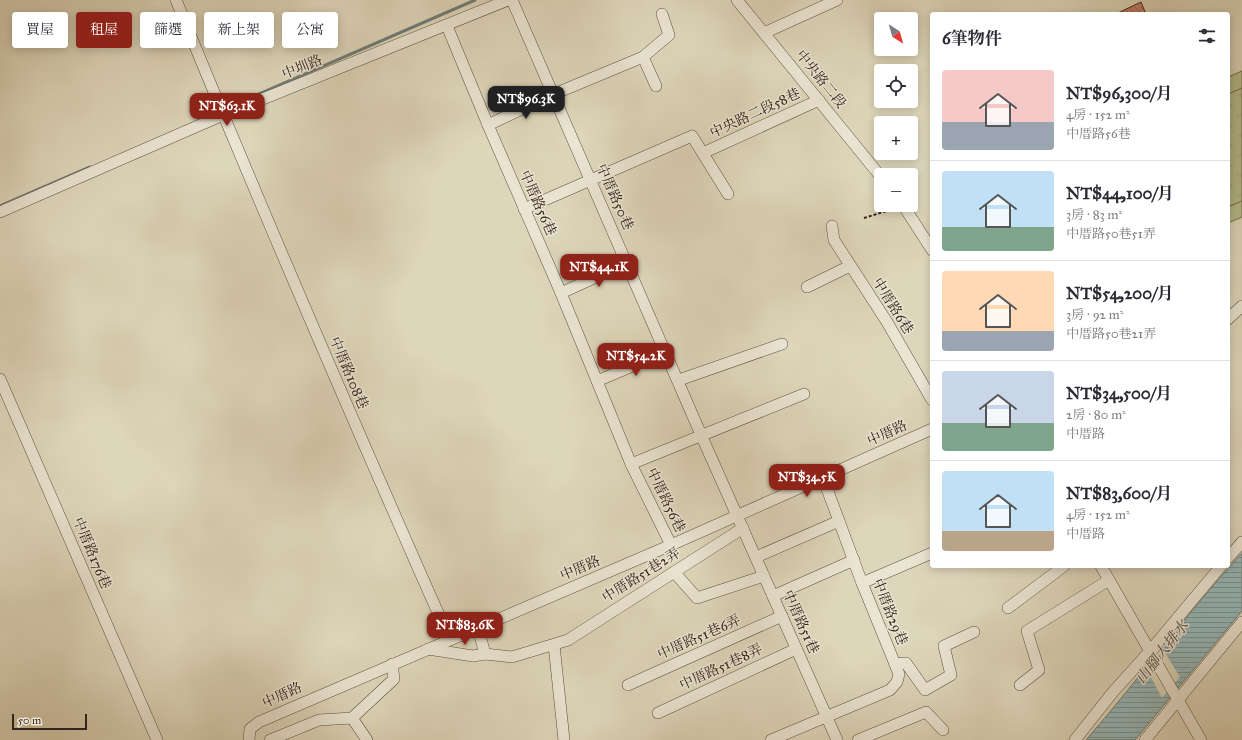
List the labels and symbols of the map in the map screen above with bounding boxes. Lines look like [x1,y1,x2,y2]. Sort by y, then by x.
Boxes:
north arrow [874,12,918,56]
street label: 中央路二段 [792,46,850,112]
street label: 中圳路 [279,51,325,83]
street label: 中央路二段58巷 [707,85,803,141]
pin: NT$96.3K [485,86,567,120]
pin: NT$63.1K [186,93,268,127]
street label: 中厝路50巷 [593,161,637,233]
street label: 中厝路56巷 [516,168,560,238]
pin: NT$44.1K [558,254,640,288]
street label: 中厝路6巷 [869,275,917,337]
street label: 中厝路108巷 [326,334,372,412]
pin: NT$54.2K [595,343,677,377]
street label: 中厝路 [864,417,910,449]
pin: NT$34.5K [766,464,848,498]
street label: 中厝路56巷 [643,465,689,535]
street label: 中厝路176巷 [69,515,115,591]
street label: 中厝路51巷2弄 [599,544,683,606]
street label: 中厝路 [557,552,603,584]
street label: 中厝路29巷 [869,576,911,648]
street label: 中厝路51巷 [779,587,823,657]
street label: 中厝路51巷6弄 [655,611,743,663]
pin: NT$83.6K [424,612,506,646]
water label: 山腳大排水 [1132,615,1193,687]
street label: 中厝路51巷8弄 [677,640,765,694]
street label: 中厝路 [259,679,305,711]
scale bar [12,712,87,731]

